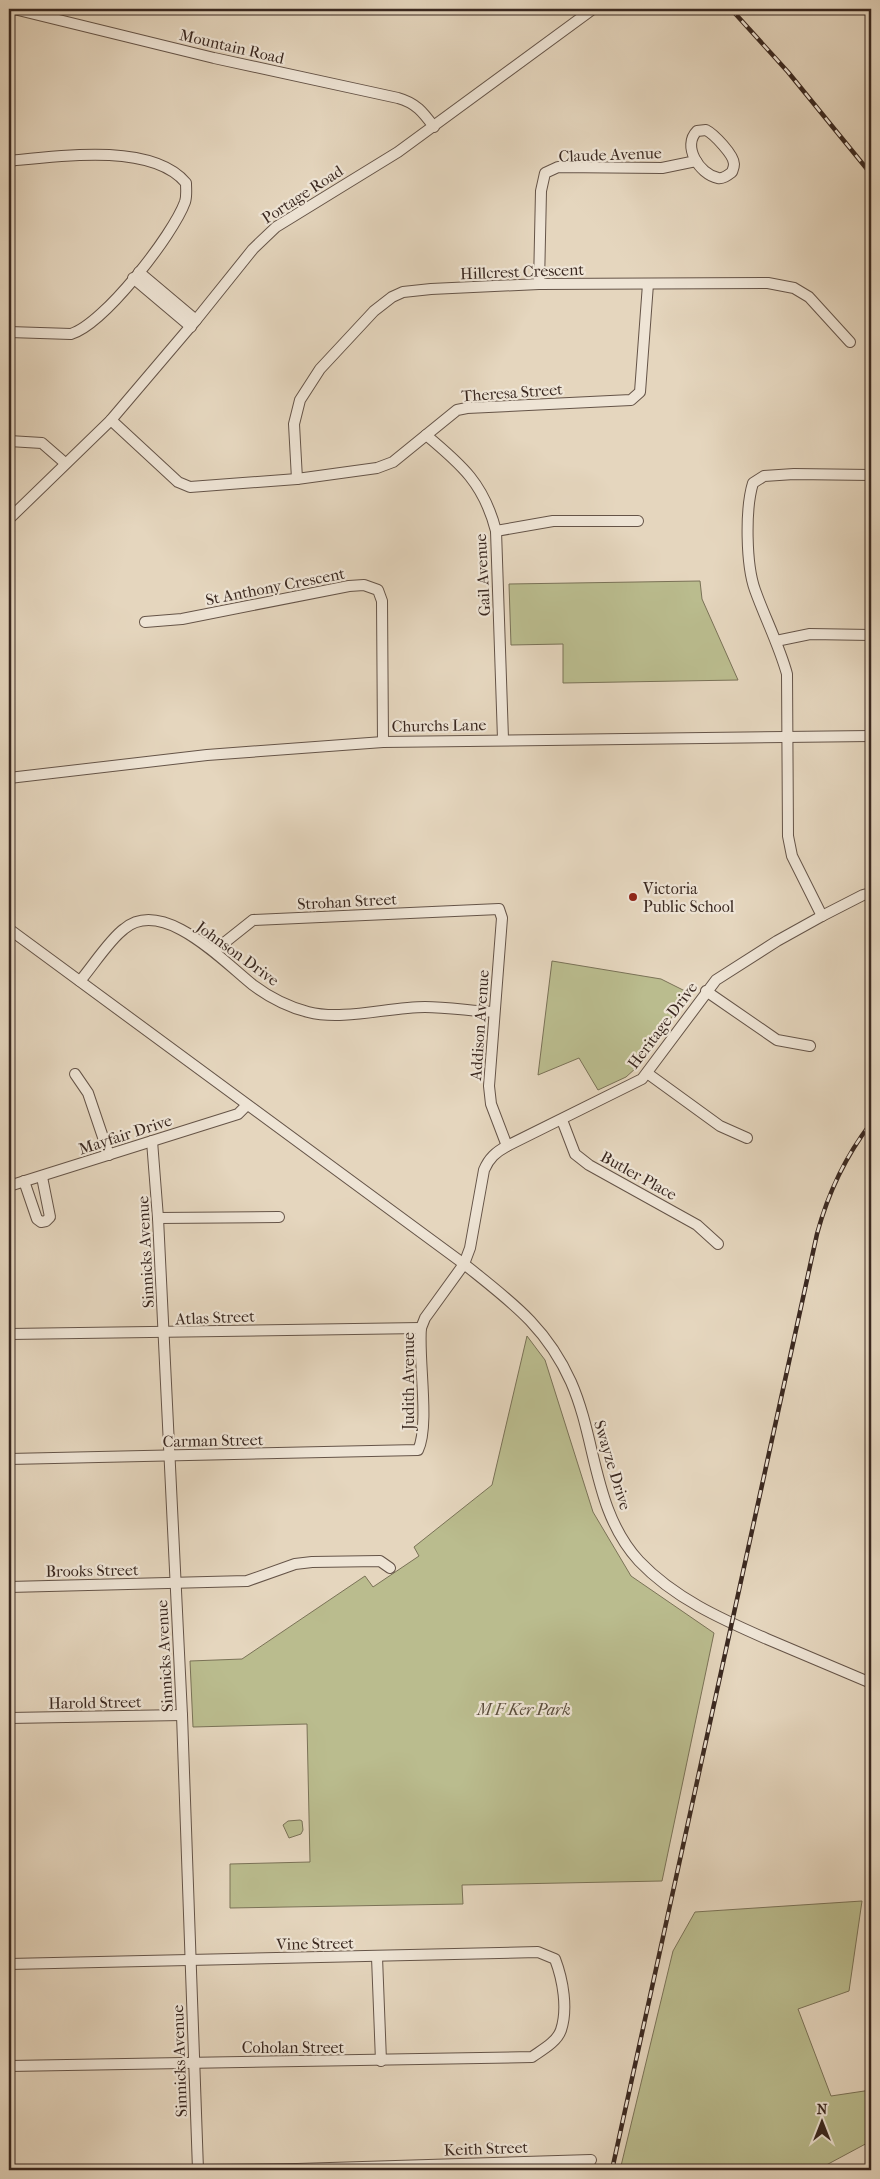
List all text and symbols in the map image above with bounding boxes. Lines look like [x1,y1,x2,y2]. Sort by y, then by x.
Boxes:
street label: Mountain Road [178,25,286,68]
street label: Claude Avenue [558,143,662,166]
street label: Portage Road [258,161,347,228]
street label: Hillcrest Crescent [460,260,585,283]
street label: Theresa Street [461,379,564,406]
street label: Gail Avenue [471,533,494,617]
street label: St Anthony Crescent [204,564,347,609]
street label: Churchs Lane [391,715,487,736]
place label: Victoria Public School [642,879,735,916]
street label: Strohan Street [297,889,398,914]
marker: Victoria Public School [627,891,639,903]
street label: Johnson Drive [191,916,283,990]
street label: Addison Avenue [466,969,493,1082]
street label: Heritage Drive [624,978,701,1073]
street label: Mayfair Drive [76,1110,174,1159]
street label: Butler Place [597,1147,680,1204]
street label: Sinnicks Avenue [133,1195,158,1309]
street label: Atlas Street [174,1307,255,1328]
street label: Judith Avenue [399,1332,418,1432]
street label: Swayze Drive [590,1418,635,1512]
street label: Carman Street [163,1430,264,1451]
street label: Brooks Street [45,1560,139,1581]
street label: Sinnicks Avenue [152,1599,177,1713]
street label: Harold Street [48,1692,142,1713]
park label: M F Ker Park [476,1700,571,1719]
street label: Vine Street [275,1933,354,1954]
street label: Sinnicks Avenue [168,2004,191,2117]
street label: Coholan Street [242,2038,345,2057]
north arrow [798,2096,848,2146]
text: N [817,2101,828,2118]
street label: Keith Street [444,2138,529,2159]

